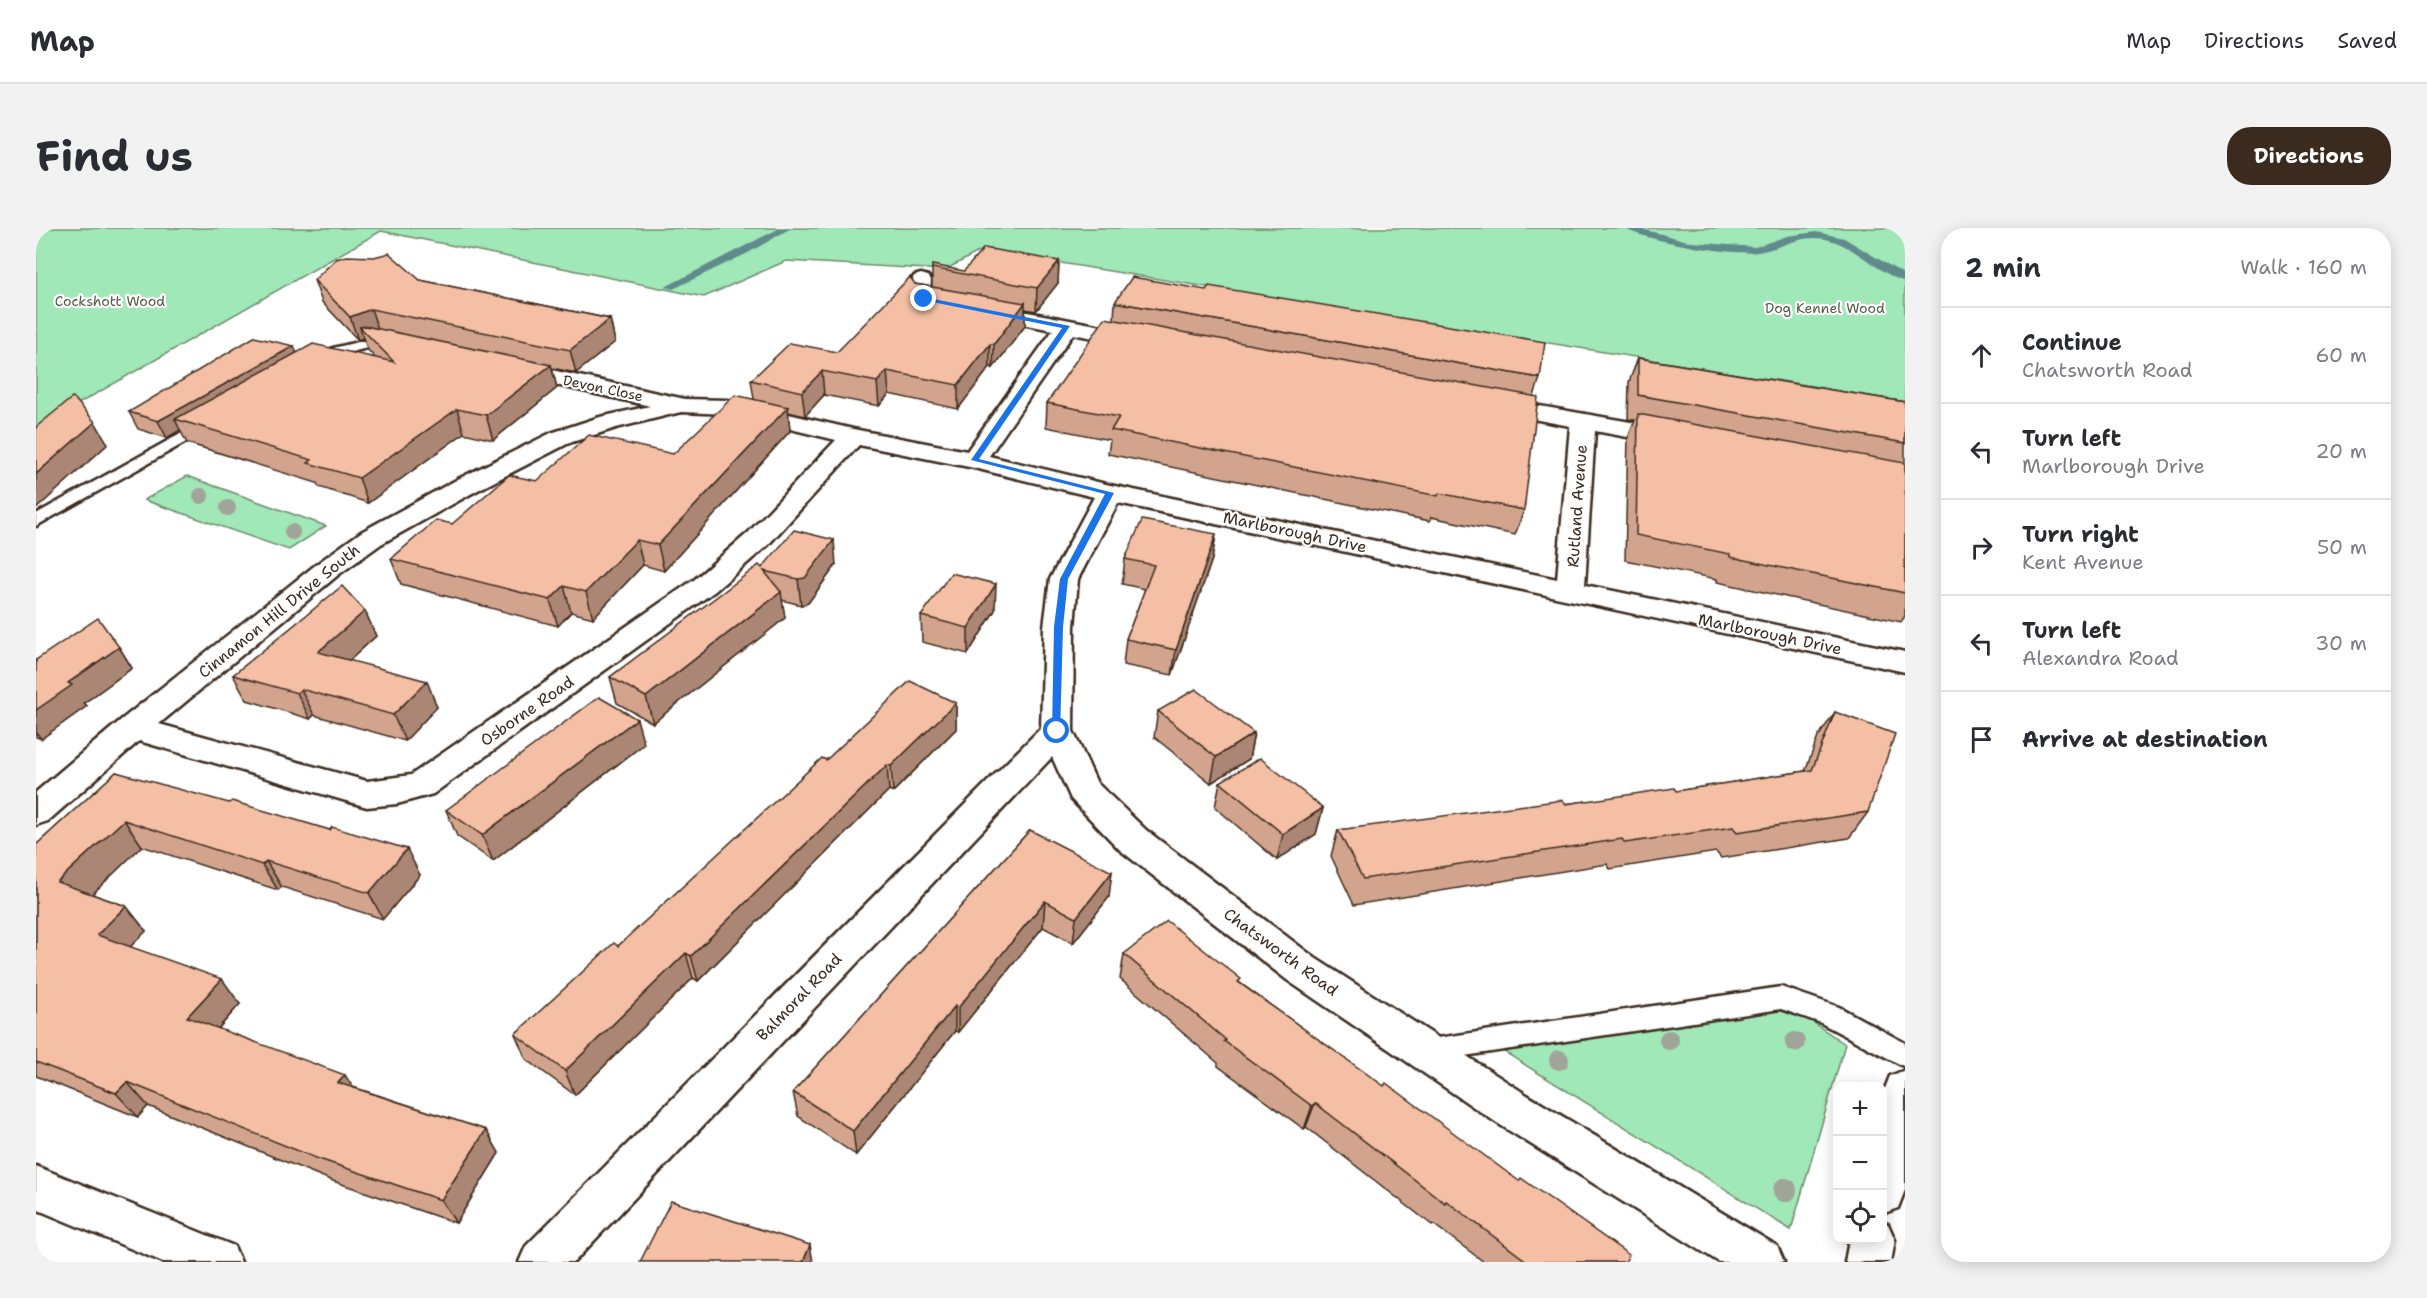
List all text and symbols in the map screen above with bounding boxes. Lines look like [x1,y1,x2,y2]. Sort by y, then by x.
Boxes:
text: Map [30,22,95,60]
text: Map [2126,27,2171,55]
text: Directions [2204,27,2304,55]
text: Saved [2337,27,2397,55]
button: Directions [2227,127,2391,185]
text: Find us [36,128,193,184]
text: 2 min [1965,250,2041,285]
text: Walk · 160 m [2240,254,2367,280]
route end [910,285,936,311]
park label: Cockshott Wood [55,292,165,310]
park label: Dog Kennel Wood [1765,299,1885,317]
text: Continue [2022,328,2122,357]
icon: ahead [1965,339,1998,372]
text: 60 m [2315,342,2367,368]
text: Chatsworth Road [2022,357,2193,383]
street label: Devon Close [561,371,645,405]
text: Turn left [2022,424,2121,453]
icon: left [1965,435,1998,468]
text: 20 m [2316,438,2367,464]
street label: Rutland Avenue [1562,444,1592,568]
text: Marlborough Drive [2022,453,2205,479]
street label: Marlborough Drive [1221,507,1369,557]
text: Turn right [2022,520,2139,549]
icon: right [1965,531,1998,564]
text: 50 m [2317,534,2367,560]
street label: Cinnamon Hill Drive South [194,539,364,683]
text: Kent Avenue [2022,549,2143,575]
street label: Marlborough Drive [1696,609,1844,659]
text: Turn left [2022,616,2121,645]
icon: left [1965,627,1998,660]
text: 30 m [2315,630,2367,656]
text: Alexandra Road [2022,645,2179,671]
street label: Osborne Road [476,671,578,751]
route start [1043,717,1069,743]
icon: arrive [1965,723,1998,756]
text: Arrive at destination [2022,725,2268,754]
street label: Chatsworth Road [1220,903,1342,1001]
street label: Balmoral Road [752,949,846,1045]
map controls [1833,1082,1887,1244]
button: + [1833,1082,1887,1136]
button: − [1833,1136,1887,1190]
button: locate [1833,1190,1887,1244]

